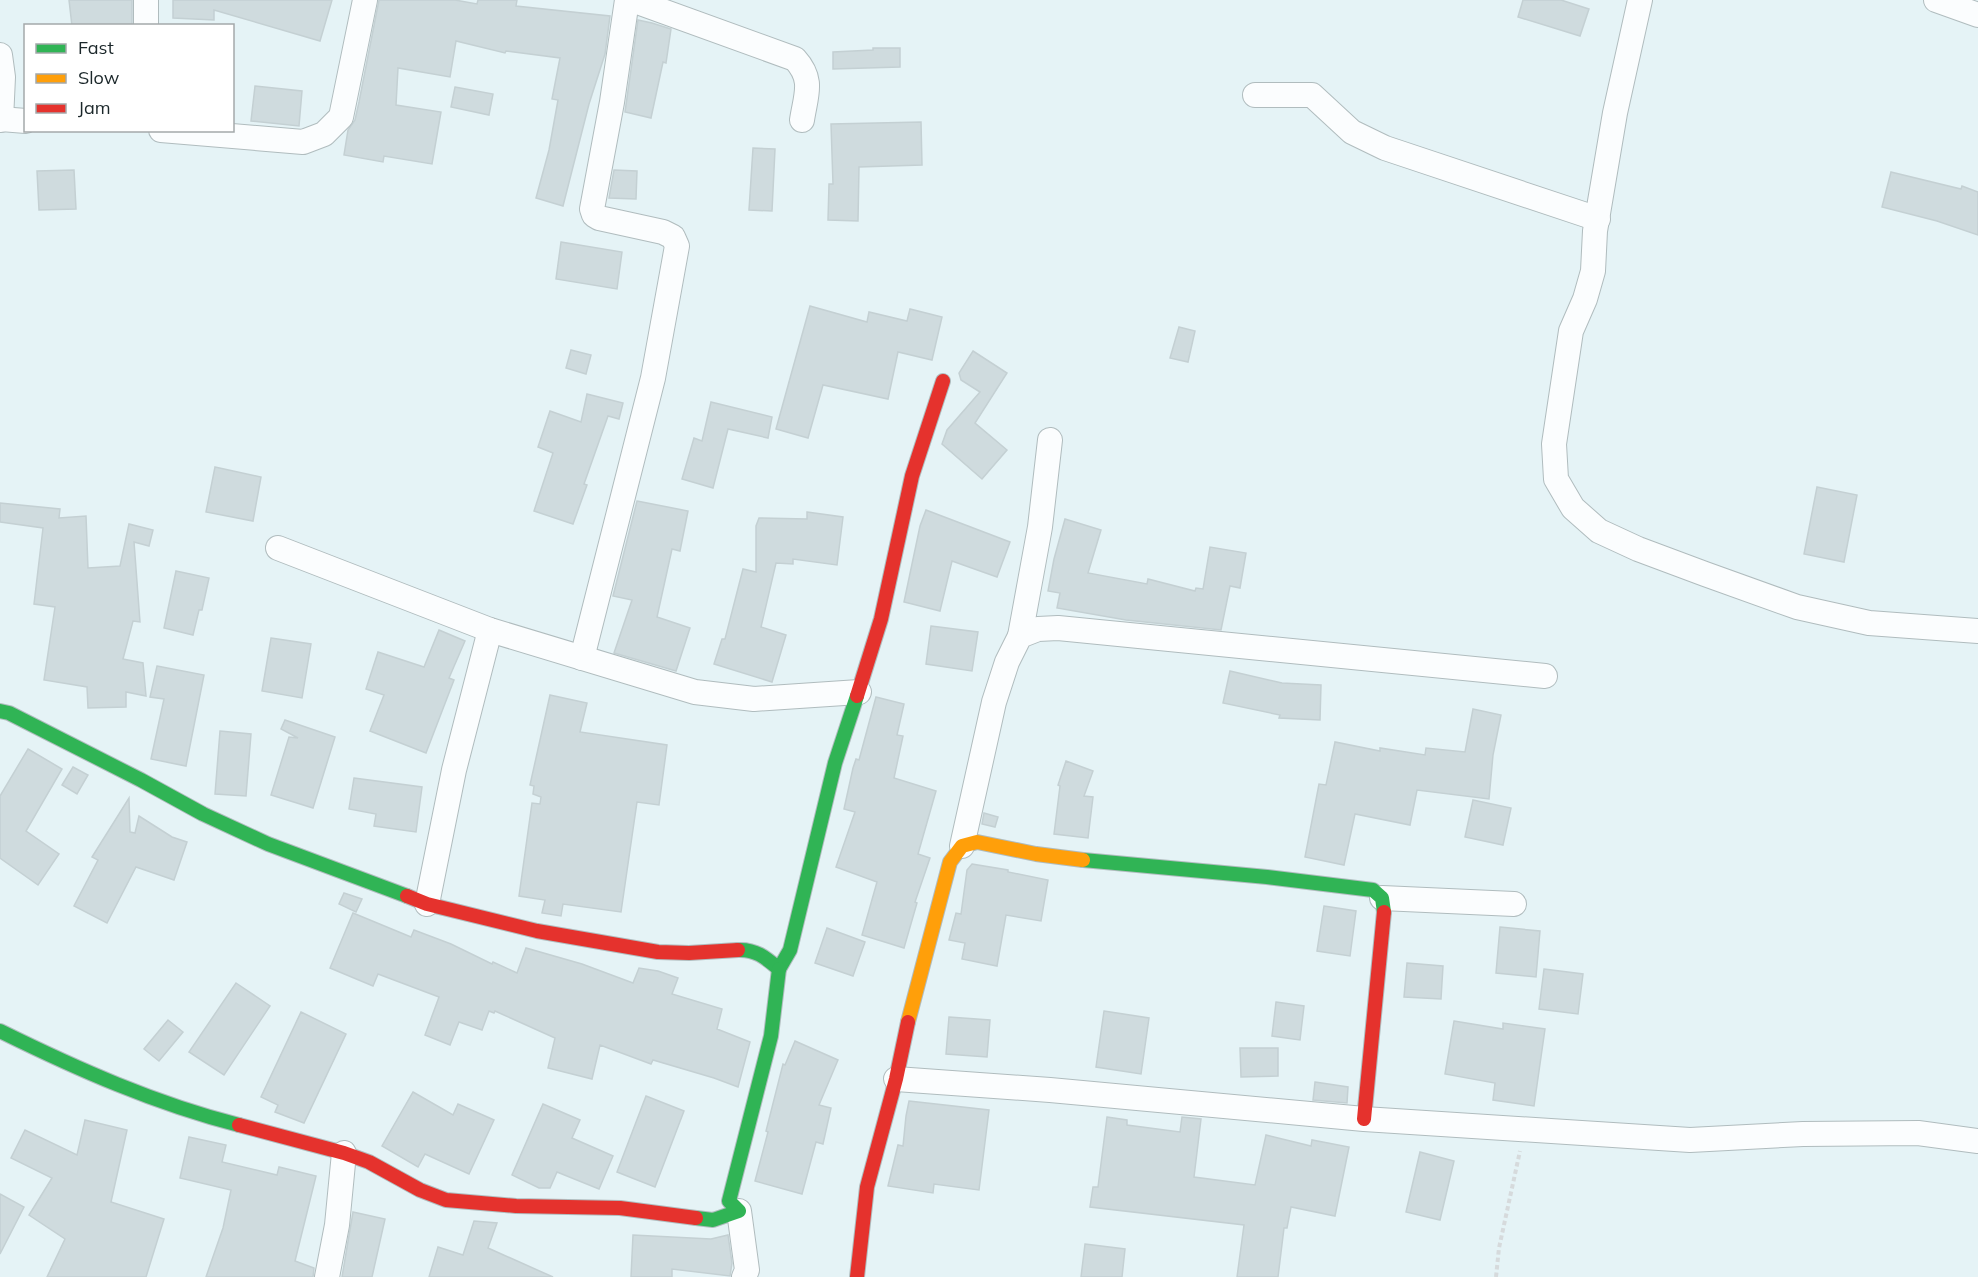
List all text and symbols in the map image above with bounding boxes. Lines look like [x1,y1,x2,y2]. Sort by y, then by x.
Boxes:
legend [24,24,234,132]
text: Fast [78,36,114,59]
text: Slow [78,66,120,89]
text: Jam [78,96,111,119]

